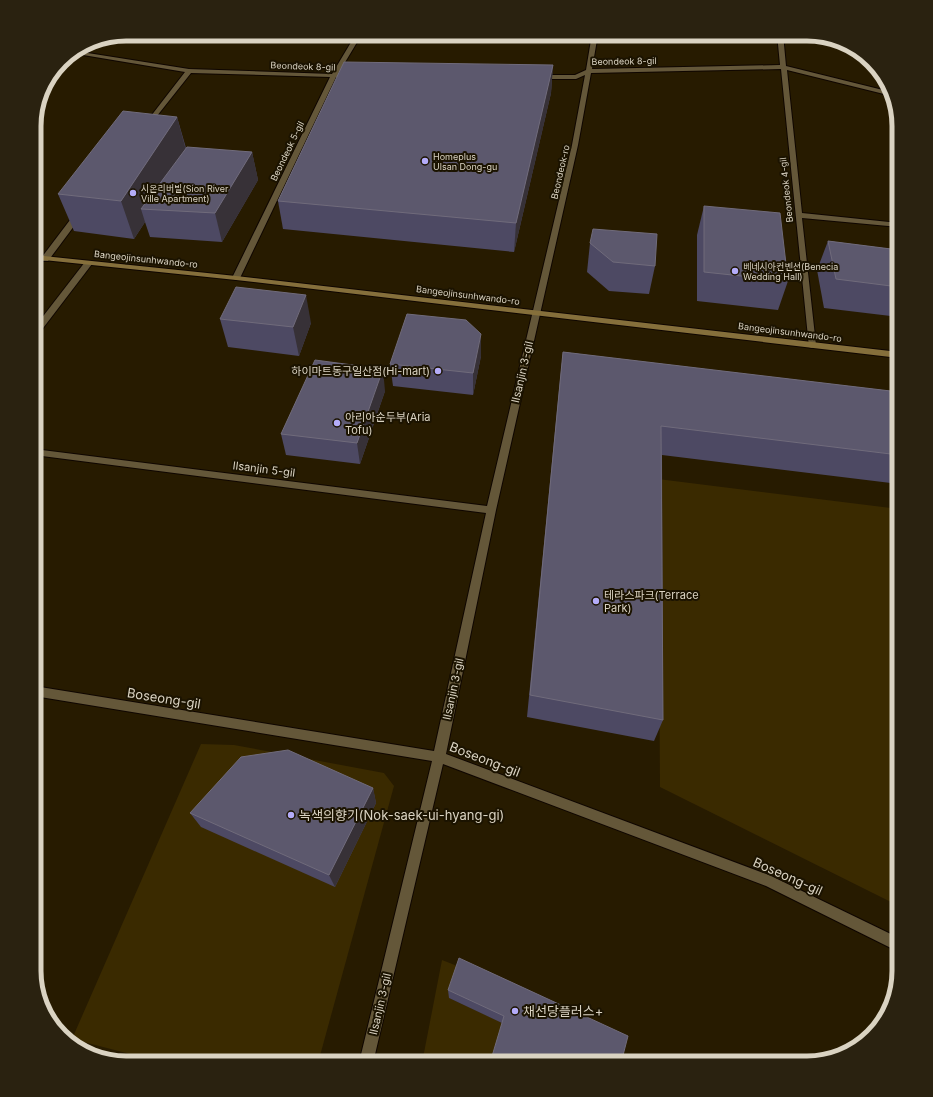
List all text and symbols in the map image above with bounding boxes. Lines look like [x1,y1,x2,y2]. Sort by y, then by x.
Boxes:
street label: Beondeok 8-gil [591,55,657,67]
street label: Beondeok 8-gil [270,59,336,73]
street label: Beondeok 5-gil [268,119,306,183]
street label: Beondeok-ro [548,144,572,200]
place label: Homeplus Ulsan Dong-gu [433,151,497,172]
marker: Homeplus Ulsan Dong-gu [420,156,430,166]
street label: Beondeok 4-gil [777,157,795,223]
place label: 시온리버빌(Sion River Ville Apartment) [141,183,229,204]
marker: 시온리버빌(Sion River Ville Apartment) [128,188,138,198]
street label: Bangeojinsunhwando-ro [94,248,198,270]
place label: 베네시아컨벤션(Benecia Wedding Hall) [743,261,838,282]
marker: 베네시아컨벤션(Benecia Wedding Hall) [730,266,740,276]
street label: Bangeojinsunhwando-ro [416,283,520,307]
street label: Bangeojinsunhwando-ro [738,320,842,344]
street label: Ilsanjin 3-gil [508,340,536,404]
place label: 하이마트동구일산점(Hi-mart) [291,364,430,378]
marker: 하이마트동구일산점(Hi-mart) [433,366,443,376]
place label: 아리아순두부(Aria Tofu) [345,410,430,437]
marker: 아리아순두부(Aria Tofu) [332,418,342,428]
street label: Ilsanjin 5-gil [232,458,296,480]
place label: 테라스파크(Terrace Park) [604,588,699,615]
marker: 테라스파크(Terrace Park) [591,596,601,606]
street label: Ilsanjin 3-gil [440,657,466,721]
street label: Boseong-gil [126,684,202,712]
street label: Boseong-gil [447,738,523,780]
place label: 녹색의향기(Nok-saek-ui-hyang-gi) [299,807,504,823]
marker: 녹색의향기(Nok-saek-ui-hyang-gi) [286,810,296,820]
street label: Boseong-gil [751,854,825,898]
street label: Ilsanjin 3-gil [366,972,394,1036]
place label: 채선당플러스+ [523,1003,603,1019]
marker: 채선당플러스+ [510,1006,520,1016]

